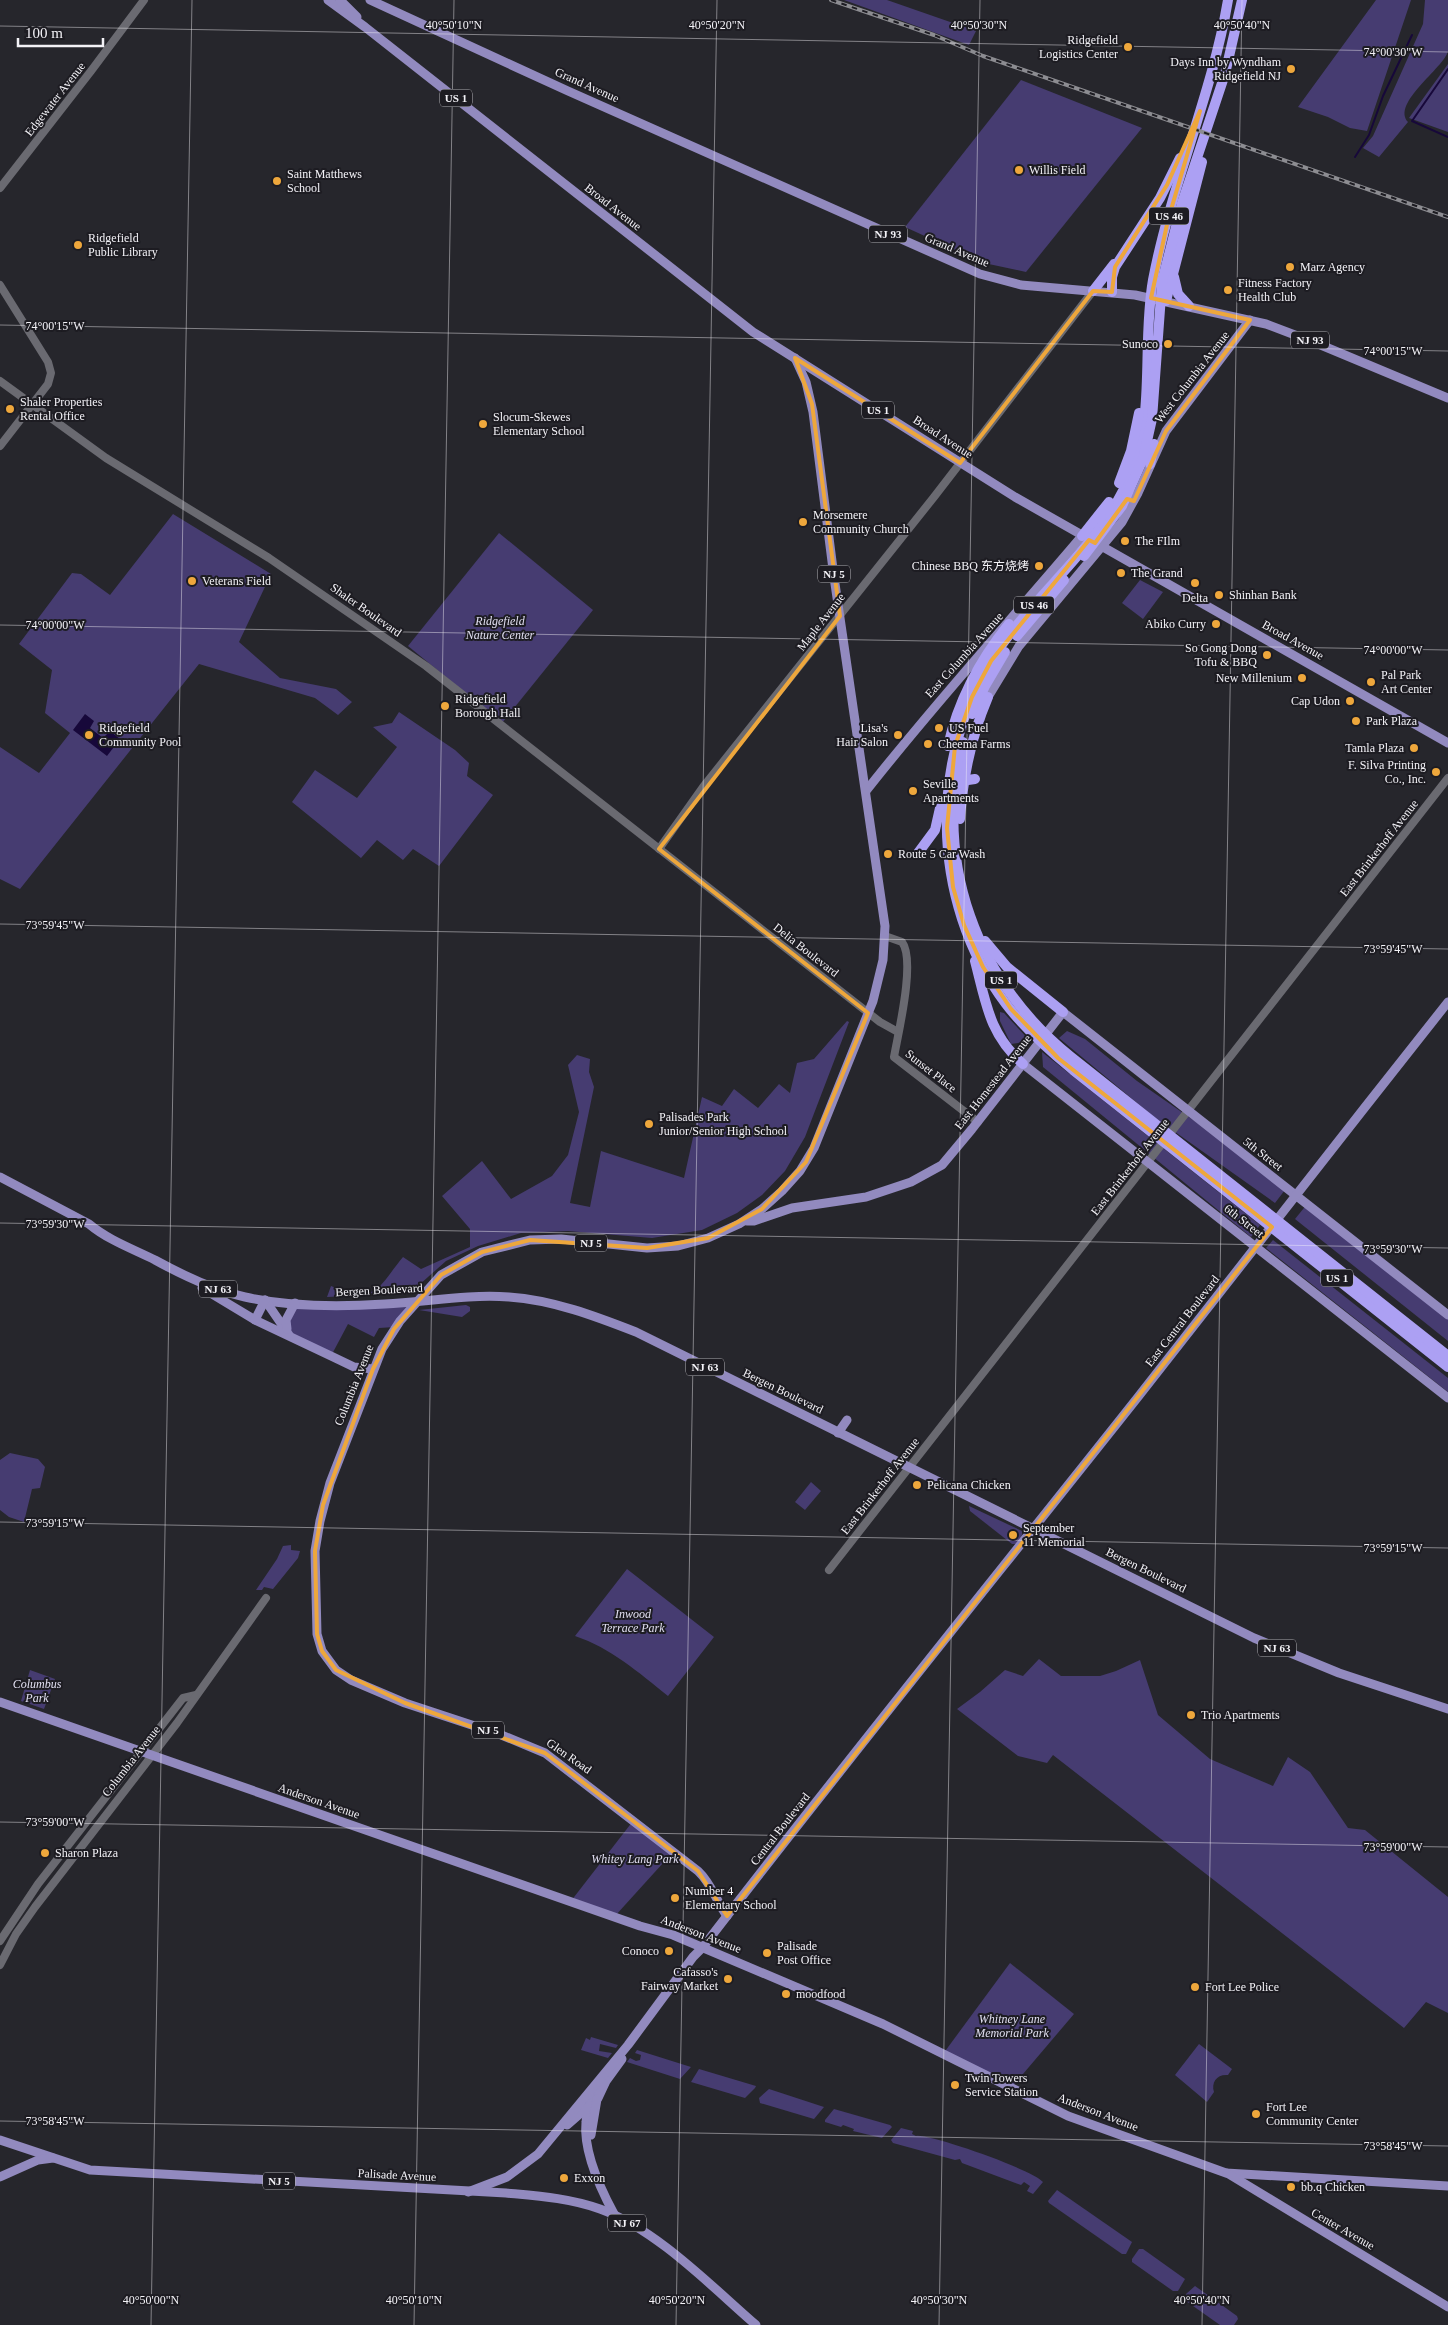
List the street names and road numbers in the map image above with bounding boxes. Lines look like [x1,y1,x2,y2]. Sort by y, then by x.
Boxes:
street label: Edgewater Avenue [22,59,88,139]
street label: Grand Avenue [553,65,621,105]
road number: US 1 [440,90,472,106]
street label: Broad Avenue [582,181,644,233]
road number: US 46 [1149,208,1189,225]
road number: NJ 93 [869,225,907,242]
street label: Grand Avenue [923,230,991,270]
street label: West Columbia Avenue [1152,328,1232,426]
road number: NJ 93 [1291,332,1329,348]
road number: US 1 [862,402,894,418]
street label: Broad Avenue [911,413,975,461]
road number: NJ 5 [818,566,850,582]
street label: Shaler Boulevard [328,580,404,640]
street label: Maple Avenue [794,590,848,654]
road number: US 46 [1014,596,1054,614]
street label: East Columbia Avenue [922,610,1006,700]
street label: Broad Avenue [1260,617,1326,663]
street label: East Brinkerhoff Avenue [1337,797,1421,899]
street label: Delia Boulevard [771,920,841,980]
road number: US 1 [985,972,1017,988]
street label: East Homestead Avenue [952,1032,1034,1132]
street label: Sunset Place [903,1047,959,1095]
street label: East Brinkerhoff Avenue [1088,1116,1172,1218]
street label: 5th Street [1240,1134,1286,1174]
street label: 6th Street [1221,1201,1267,1241]
road number: NJ 5 [575,1234,607,1252]
road number: US 1 [1321,1270,1353,1286]
street label: East Central Boulevard [1142,1273,1222,1369]
road number: NJ 63 [199,1280,237,1298]
street label: Bergen Boulevard [335,1281,423,1299]
street label: Columbia Avenue [331,1342,377,1428]
road number: NJ 63 [686,1358,724,1375]
street label: Bergen Boulevard [741,1366,825,1416]
street label: East Brinkerhoff Avenue [838,1435,922,1537]
street label: Bergen Boulevard [1104,1545,1188,1595]
road number: NJ 63 [1258,1640,1296,1656]
road number: NJ 5 [472,1722,504,1738]
street label: Columbia Avenue [99,1723,163,1799]
street label: Glen Road [544,1735,594,1777]
street label: Anderson Avenue [276,1780,362,1822]
street label: Central Boulevard [747,1790,813,1868]
street label: Anderson Avenue [659,1912,743,1956]
street label: Anderson Avenue [1056,2090,1140,2134]
street label: Palisade Avenue [357,2166,437,2184]
road number: NJ 5 [263,2172,295,2190]
street label: Center Avenue [1309,2205,1377,2253]
road number: NJ 67 [608,2214,646,2232]

